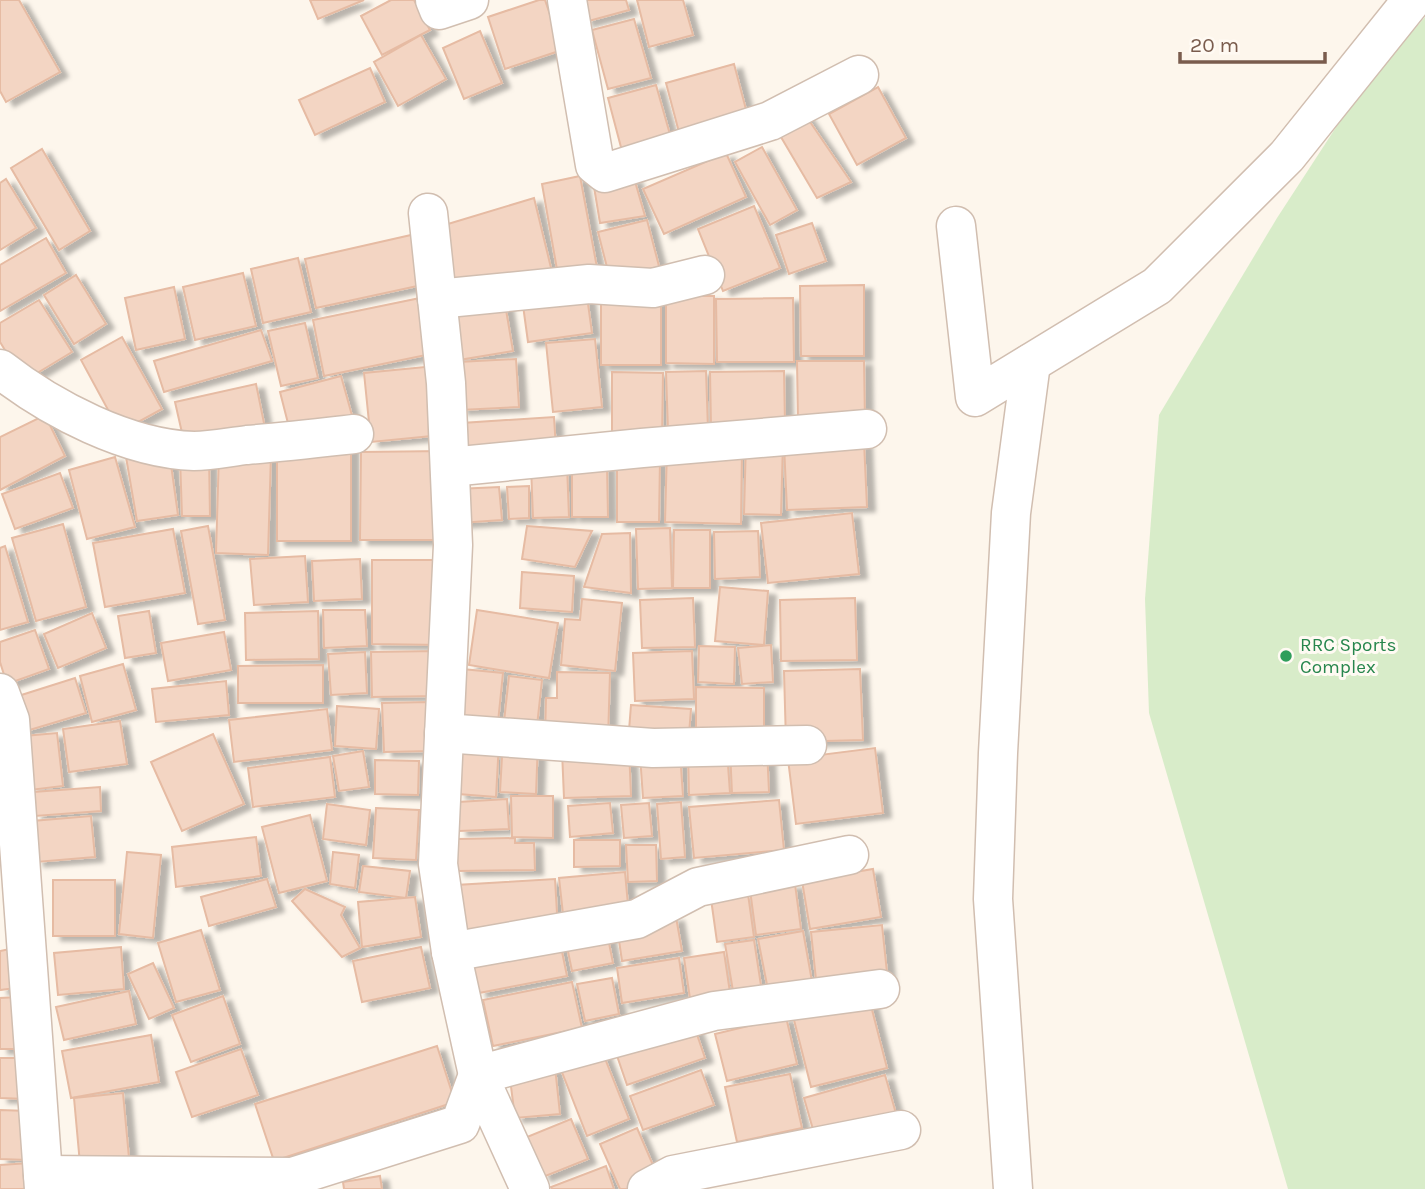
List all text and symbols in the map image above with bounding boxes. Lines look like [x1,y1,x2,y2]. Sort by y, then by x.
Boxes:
scale bar [1180,21,1325,65]
text: 20 m [1190,33,1239,57]
place label: RRC Sports Complex [1300,634,1396,678]
marker: RRC Sports Complex [1278,648,1294,664]

